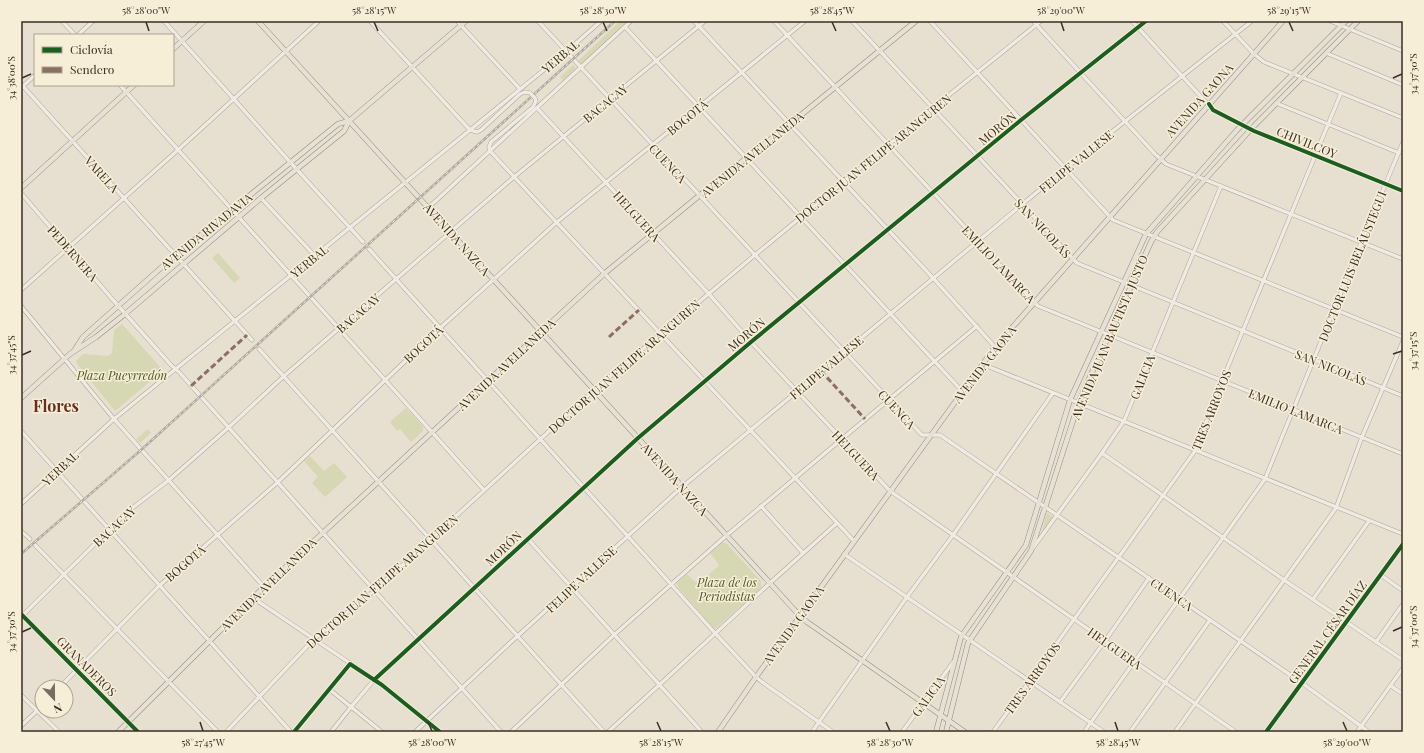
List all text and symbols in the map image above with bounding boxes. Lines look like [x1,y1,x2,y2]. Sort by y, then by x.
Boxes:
text: 58°28'00"W [122,3,171,17]
text: 58°28'15"W [352,3,397,17]
text: 58°28'30"W [580,3,627,17]
text: 58°28'45"W [810,3,855,17]
text: 58°29'00"W [1037,3,1086,17]
text: 58°29'15"W [1267,3,1312,17]
legend [34,34,174,86]
street label: YERBAL [537,36,582,77]
text: Ciclovía [70,41,113,57]
text: 34°37'30"S [1406,53,1420,95]
text: 34°38'00"S [4,56,18,100]
street label: AVENIDA GAONA [1161,59,1237,141]
text: Sendero [70,61,115,77]
street label: BACACAY [579,80,631,126]
street label: DOCTOR JUAN FELIPE ARANGUREN [792,90,955,226]
street label: BOGOTÁ [663,95,711,138]
street label: AVENIDA AVELLANEDA [696,107,807,201]
street label: MORÓN [975,108,1020,148]
street label: CHIVILCOY [1274,123,1341,162]
street label: FELIPE VALLESE [1035,126,1117,196]
street label: CUENCA [646,140,691,186]
street label: VARELA [81,152,123,196]
street label: HELGUERA [610,187,664,245]
street label: DOCTOR LUIS BELÁUSTEGUI [1314,188,1390,344]
street label: AVENIDA RIVADAVIA [156,189,256,274]
street label: SAN NICOLÁS [1011,195,1075,261]
street label: AVENIDA NAZCA [420,199,494,279]
street label: PEDERNERA [44,222,102,285]
street label: EMILIO LAMARCA [959,222,1039,307]
street label: YERBAL [286,241,331,282]
street label: AVENIDA JUAN BAUTISTA JUSTO [1067,252,1151,423]
street label: BACACAY [333,289,384,336]
street label: DOCTOR JUAN FELIPE ARANGUREN [545,295,704,436]
street label: MORÓN [724,313,768,354]
street label: AVENIDA AVELLANEDA [453,314,559,414]
street label: BOGOTÁ [400,321,446,366]
street label: AVENIDA GAONA [948,322,1019,407]
street label: FELIPE VALLESE [786,331,866,403]
text: 34°37'15"S [1406,332,1420,370]
text: 34°37'45"S [4,335,18,375]
street label: SAN NICOLÁS [1293,345,1369,389]
street label: GALICIA [1126,352,1158,402]
park label: Plaza Pueyrredón [76,367,167,383]
street label: TRES ARROYOS [1188,367,1234,453]
street label: EMILIO LAMARCA [1246,385,1346,437]
street label: CUENCA [875,386,920,432]
district label: Flores [33,395,79,416]
street label: HELGUERA [829,427,884,484]
street label: AVENIDA NAZCA [638,439,712,519]
street label: YERBAL [38,447,82,490]
street label: BACACAY [89,502,139,550]
street label: DOCTOR JUAN FELIPE ARANGUREN [303,510,462,651]
street label: MORÓN [481,527,525,569]
street label: AVENIDA AVELLANEDA [216,534,320,635]
street label: BOGOTÁ [162,541,209,585]
street label: FELIPE VALLESE [542,542,620,616]
park label: Plaza de los Periodistas [696,574,757,604]
street label: CUENCA [1148,574,1197,614]
street label: GENERAL CÉSAR DÍAZ [1284,577,1370,687]
street label: AVENIDA GAONA [758,582,827,669]
text: 34°37'00"S [1406,606,1420,648]
text: 34°37'30"S [4,611,18,653]
street label: HELGUERA [1085,623,1146,673]
street label: GRANADEROS [54,633,120,699]
street label: TRES ARROYOS [1000,639,1064,717]
street label: GALICIA [908,672,948,720]
north arrow [34,679,74,719]
text: N [51,700,64,717]
text: 58°27'45"W [181,735,226,749]
text: 58°28'00"W [408,735,457,749]
text: 58°28'15"W [639,735,684,749]
text: 58°28'30"W [867,735,914,749]
text: 58°28'45"W [1096,735,1141,749]
text: 58°29'00"W [1323,735,1372,749]

